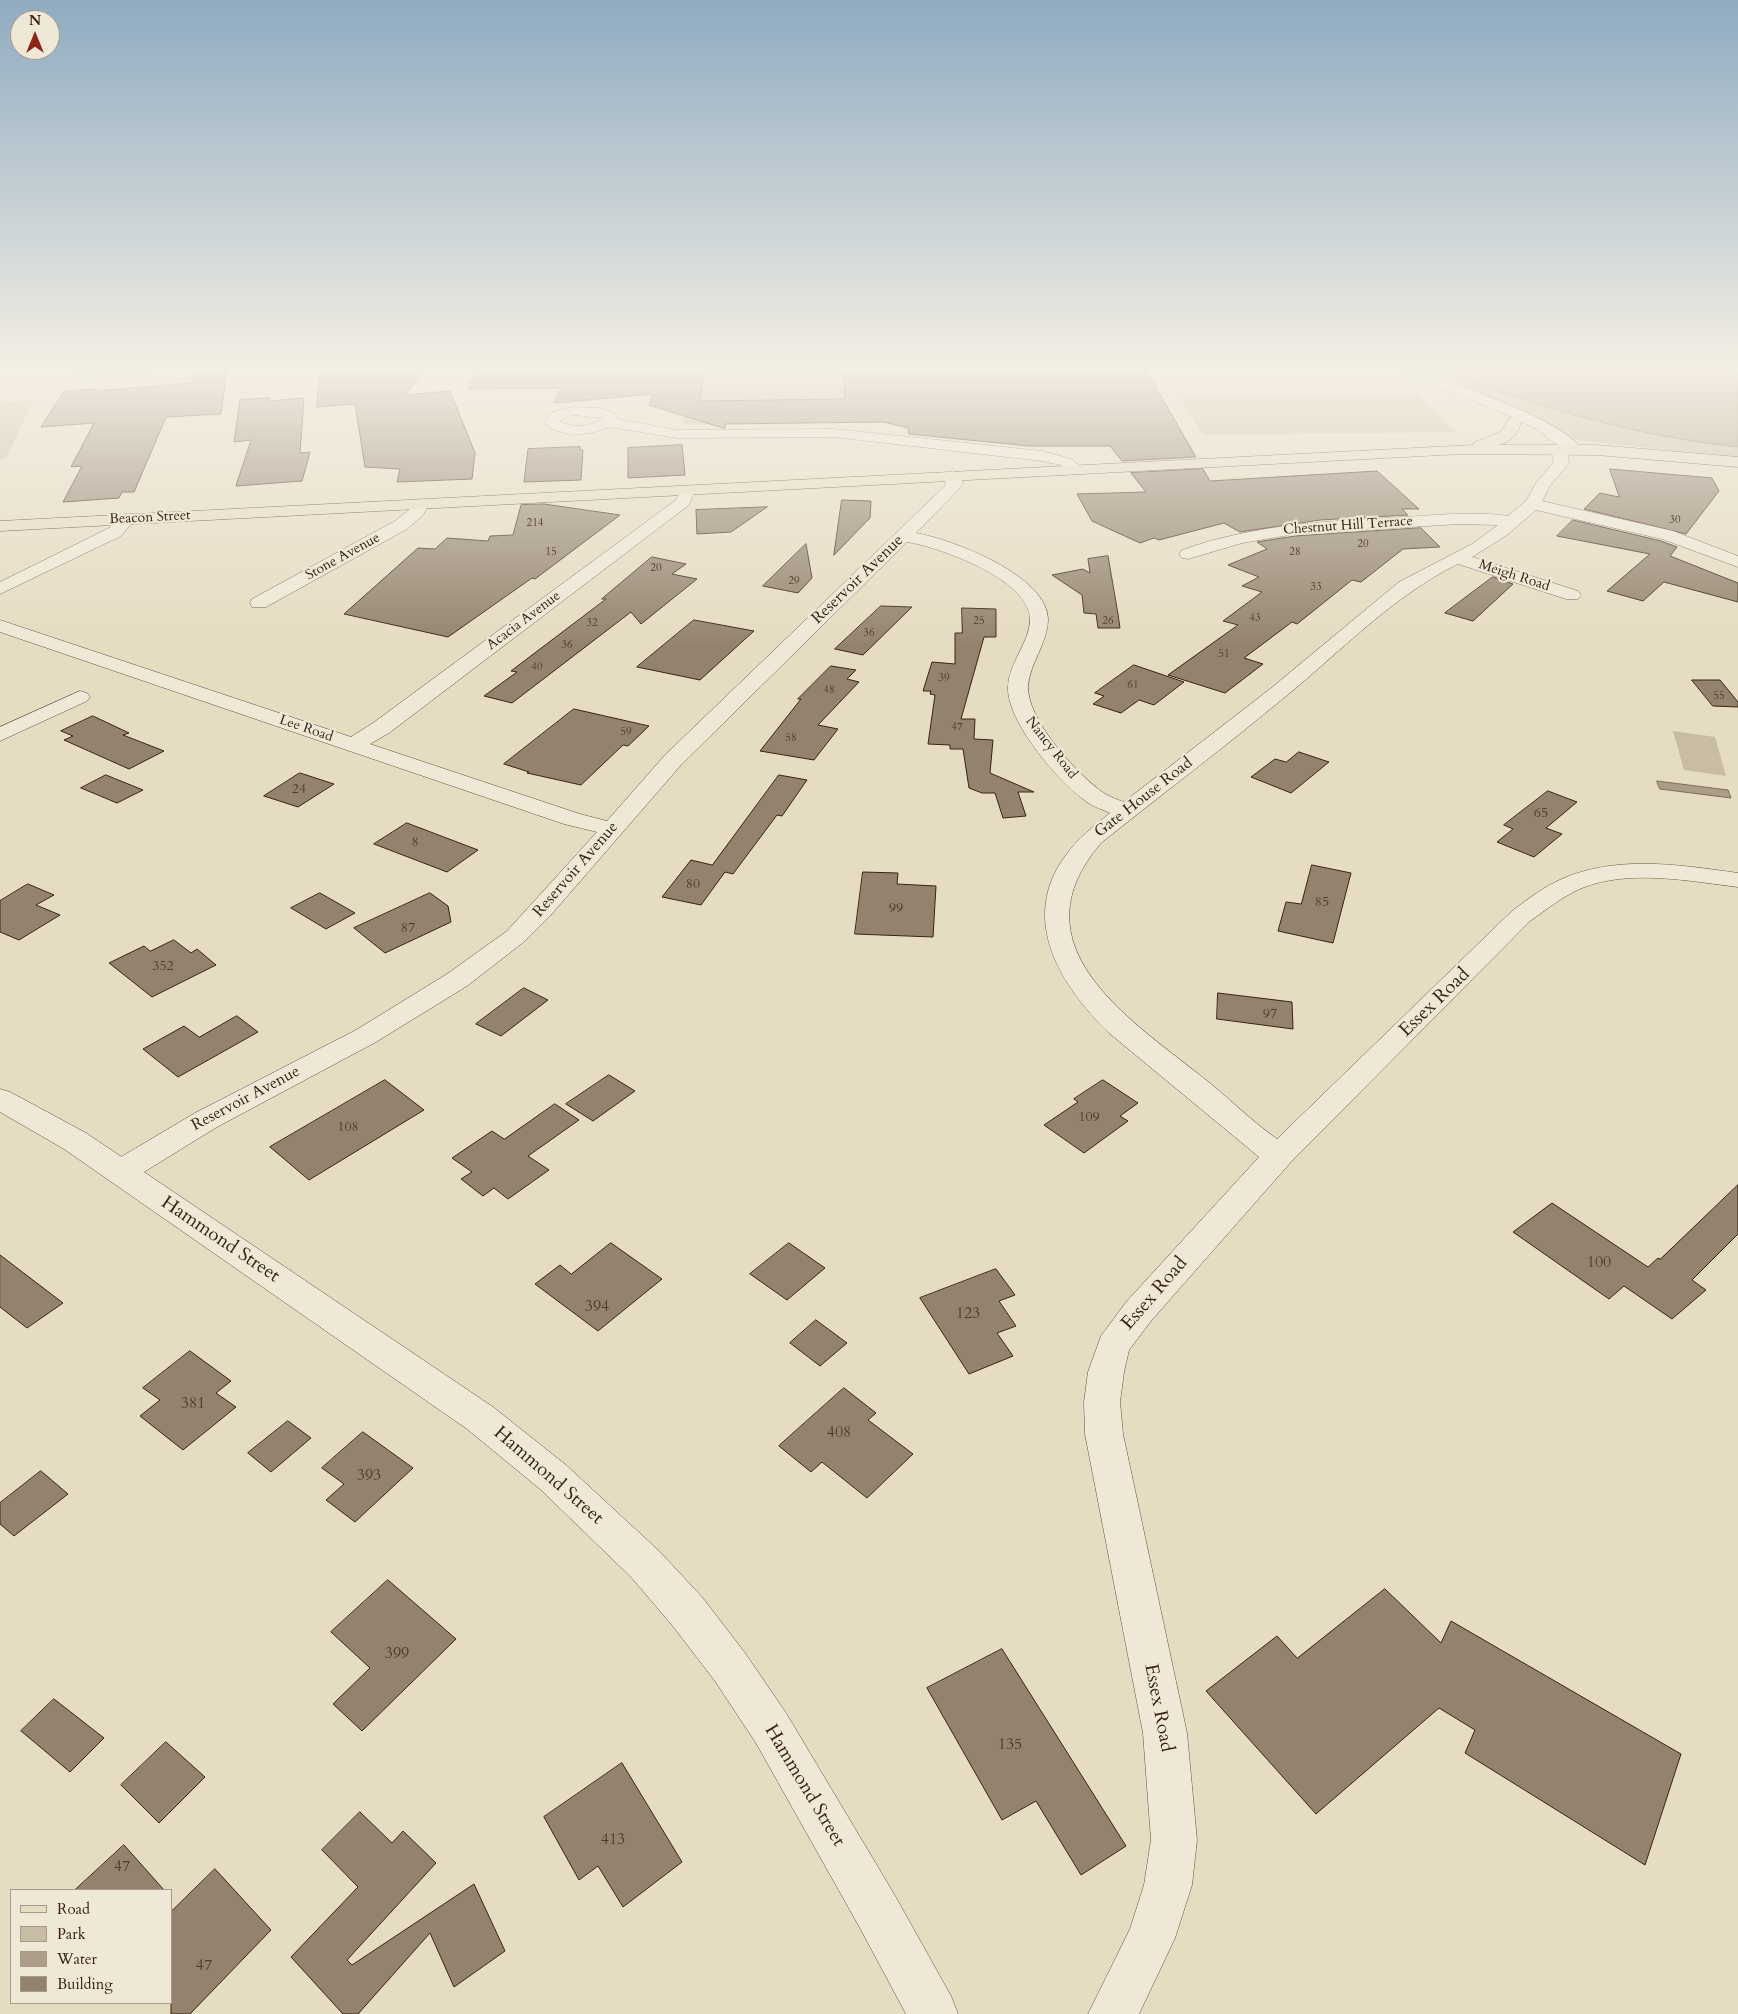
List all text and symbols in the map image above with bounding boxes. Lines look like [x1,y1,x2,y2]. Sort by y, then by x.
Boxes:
north arrow [10,10,60,60]
text: N [29,11,41,30]
street label: Beacon Street [109,507,191,529]
street label: Chestnut Hill Terrace [1283,513,1413,539]
house number: 30 [1669,513,1681,527]
house number: 214 [527,516,543,530]
street label: Stone Avenue [303,530,383,584]
street label: Reservoir Avenue [808,531,908,629]
house number: 20 [1357,537,1369,551]
house number: 15 [545,545,557,559]
house number: 28 [1289,545,1301,559]
street label: Meigh Road [1476,557,1552,595]
house number: 20 [650,561,662,575]
house number: 29 [788,574,800,588]
house number: 33 [1310,580,1322,594]
street label: Acacia Avenue [484,588,564,654]
house number: 43 [1249,611,1261,625]
house number: 25 [973,614,985,628]
house number: 26 [1102,614,1114,628]
house number: 32 [586,616,598,630]
house number: 36 [863,626,875,640]
house number: 36 [561,638,573,652]
house number: 51 [1218,647,1230,661]
house number: 40 [531,660,543,674]
house number: 39 [938,671,950,685]
house number: 61 [1127,678,1139,692]
house number: 48 [823,683,835,697]
house number: 55 [1713,689,1725,703]
street label: Lee Road [277,712,335,746]
street label: Nancy Road [1022,714,1080,782]
house number: 47 [951,720,963,734]
house number: 59 [620,725,632,739]
house number: 58 [785,731,797,745]
street label: Gate House Road [1091,754,1197,842]
house number: 24 [292,782,306,798]
house number: 65 [1534,806,1548,822]
street label: Reservoir Avenue [529,818,623,922]
house number: 8 [411,835,419,851]
house number: 80 [686,877,700,893]
house number: 85 [1315,895,1329,911]
house number: 99 [889,901,903,917]
house number: 87 [401,921,415,937]
house number: 352 [152,959,174,975]
street label: Essex Road [1395,964,1475,1042]
house number: 97 [1263,1007,1277,1023]
street label: Reservoir Avenue [188,1062,304,1136]
house number: 109 [1078,1110,1100,1126]
house number: 108 [337,1120,359,1136]
street label: Hammond Street [156,1192,284,1288]
street label: Essex Road [1117,1253,1193,1335]
house number: 100 [1587,1253,1611,1273]
house number: 394 [585,1297,609,1317]
house number: 123 [956,1304,980,1324]
house number: 381 [181,1394,205,1414]
street label: Hammond Street [488,1422,608,1530]
house number: 408 [827,1423,851,1443]
house number: 393 [357,1466,381,1486]
house number: 399 [385,1644,409,1664]
street label: Essex Road [1138,1662,1178,1754]
street label: Hammond Street [759,1721,849,1851]
house number: 135 [998,1735,1022,1755]
house number: 413 [601,1830,625,1850]
house number: 47 [114,1857,130,1877]
legend [10,1889,172,2004]
text: Road [57,1899,90,1919]
text: Park [57,1924,86,1944]
text: Water [57,1949,97,1969]
house number: 47 [196,1956,212,1976]
text: Building [57,1974,113,1994]

